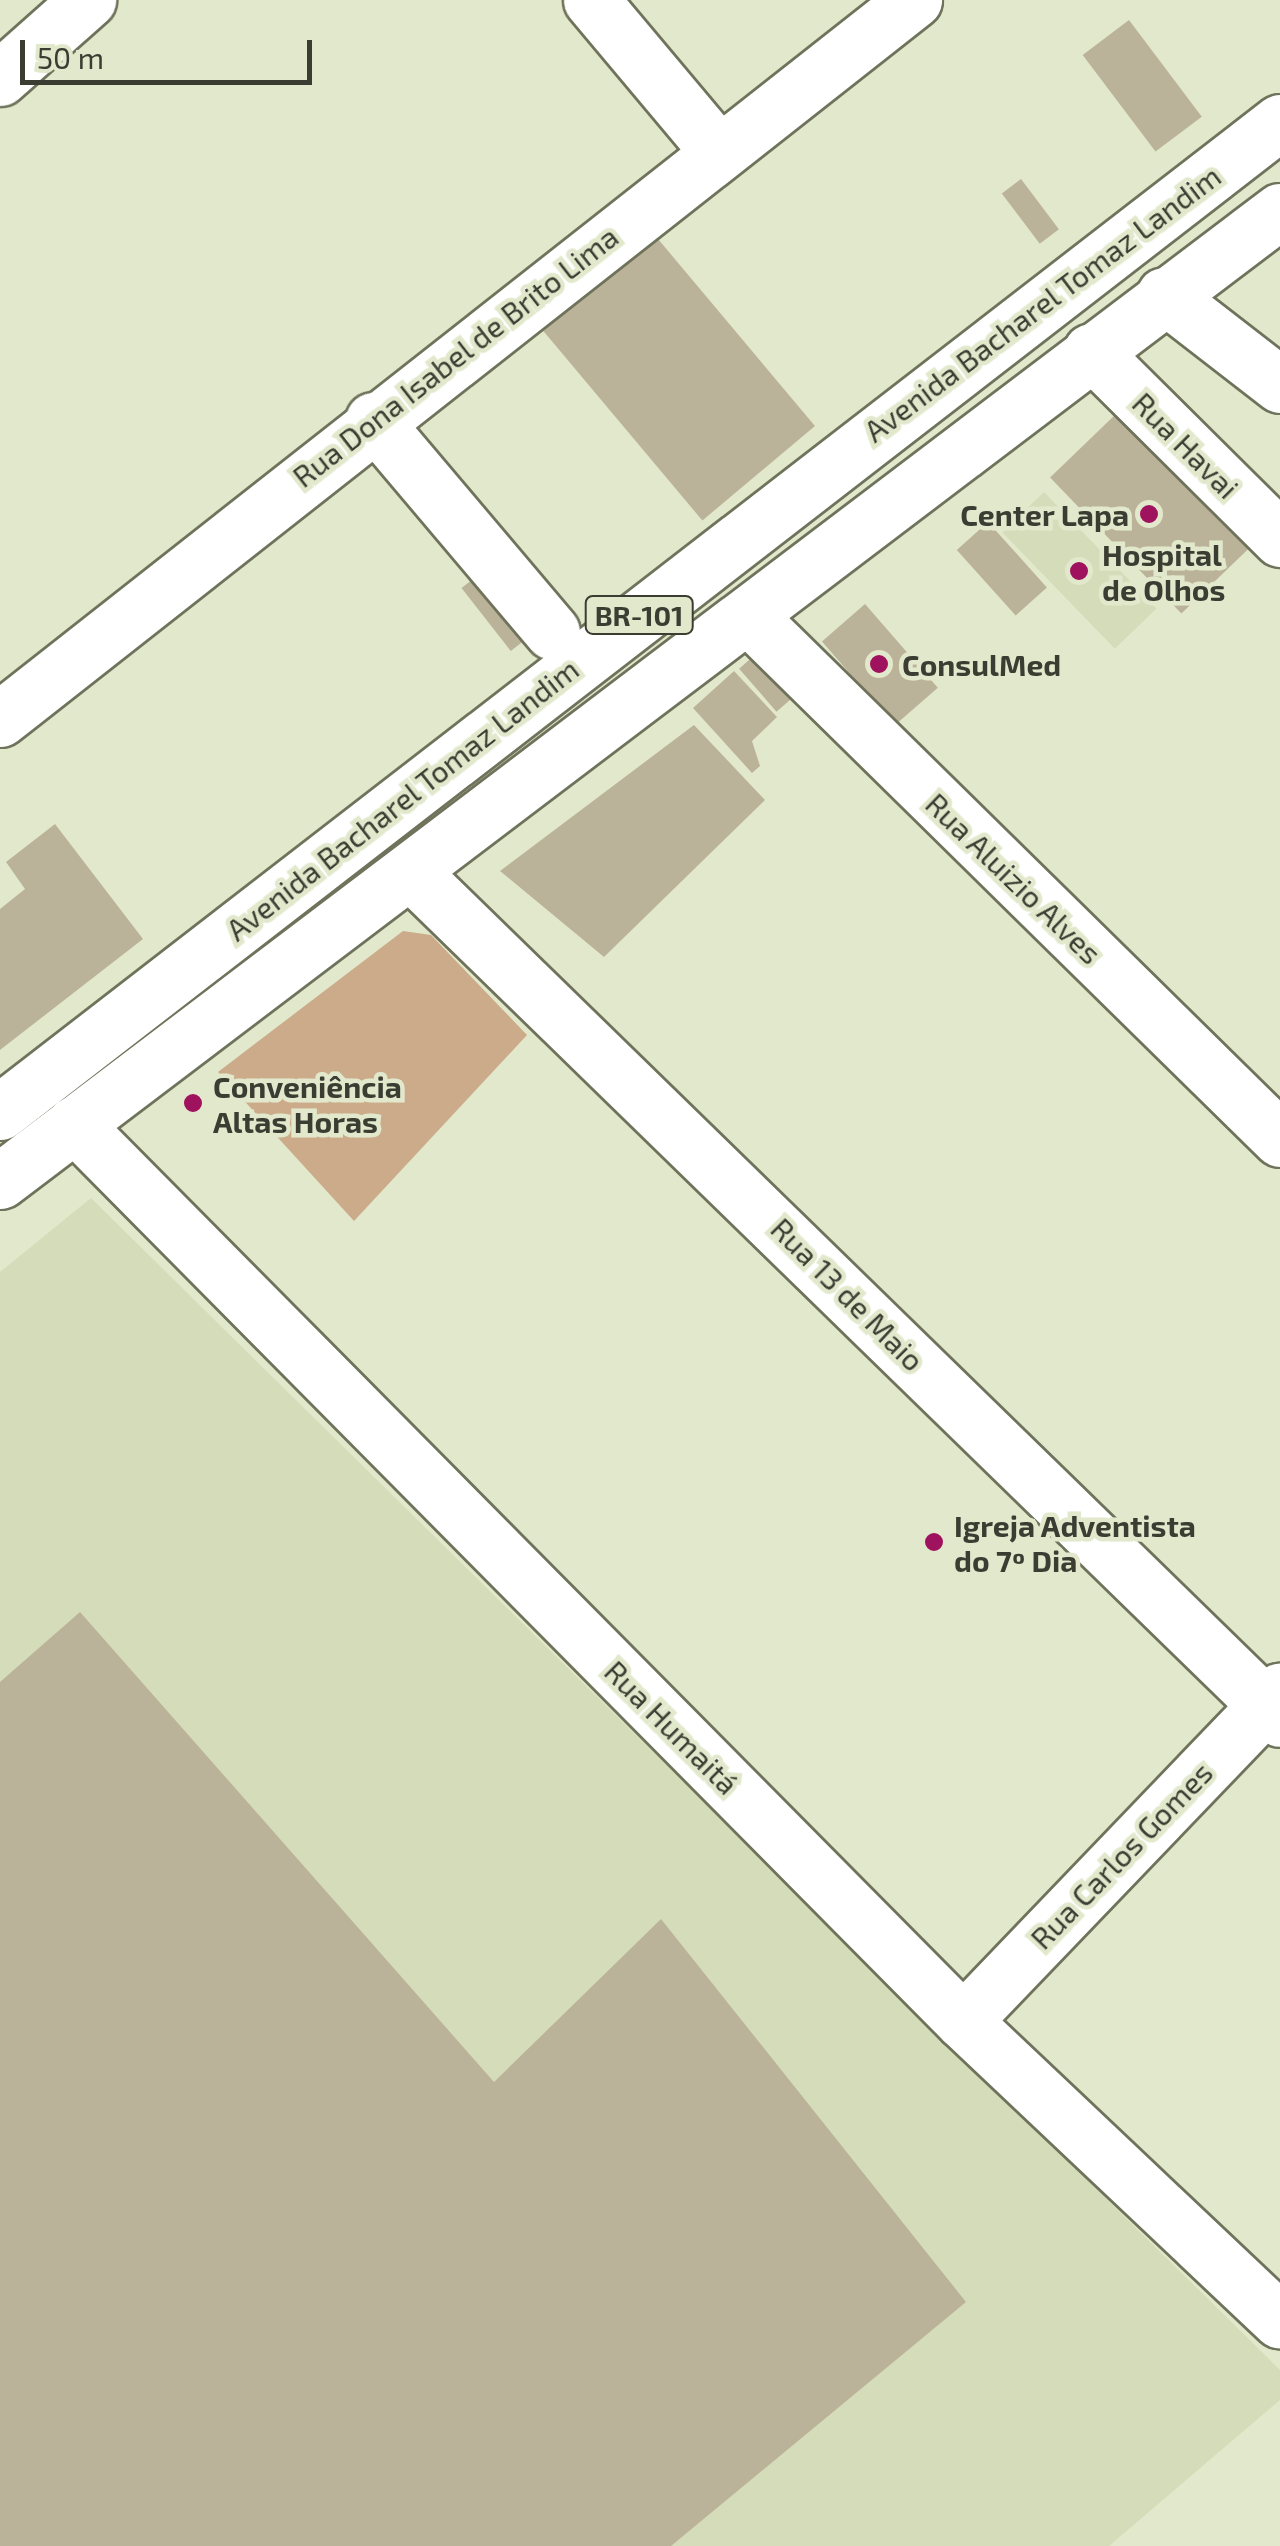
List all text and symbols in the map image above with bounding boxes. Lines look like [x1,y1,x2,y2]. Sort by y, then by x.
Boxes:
scale bar [25,20,318,82]
text: 50 m [37,39,104,75]
street label: Avenida Bacharel Tomaz Landim [856,157,1228,449]
street label: Rua Dona Isabel de Brito Lima [285,218,625,494]
street label: Rua Havai [1126,385,1246,505]
place label: Center Lapa [960,496,1129,532]
marker: Center Lapa [1138,503,1160,525]
place label: Hospital de Olhos [1102,536,1225,606]
marker: Hospital de Olhos [1066,558,1092,584]
road number: BR-101 [584,592,694,638]
place label: ConsulMed [902,646,1061,682]
street label: Avenida Bacharel Tomaz Landim [218,650,586,948]
marker: ConsulMed [866,651,892,677]
street label: Rua Aluizio Alves [918,785,1110,971]
place label: Conveniência Altas Horas [213,1068,402,1138]
marker: Conveniência Altas Horas [182,1092,204,1114]
street label: Rua 13 de Maio [764,1210,932,1378]
place label: Igreja Adventista do 7º Dia [954,1507,1197,1578]
marker: Igreja Adventista do 7º Dia [923,1531,945,1553]
street label: Rua Humaitá [598,1653,746,1801]
street label: Rua Carlos Gomes [1023,1754,1219,1956]

